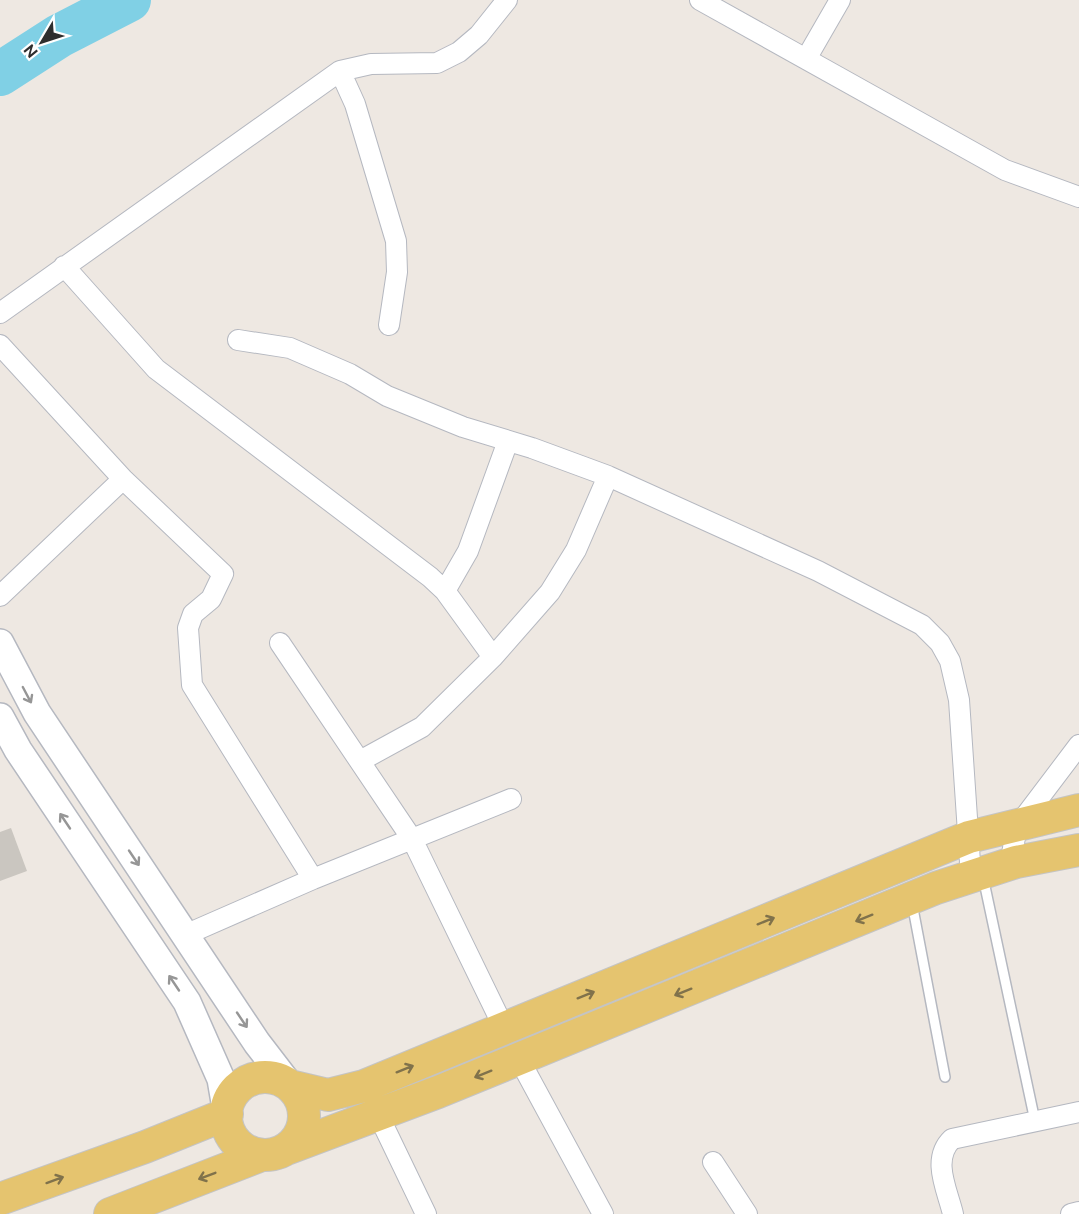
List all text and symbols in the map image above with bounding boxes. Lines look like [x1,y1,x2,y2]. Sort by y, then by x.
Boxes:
north arrow [12,12,72,72]
text: N [20,41,41,62]
one-way arrow [21,686,33,703]
one-way arrow [59,813,71,829]
one-way arrow [128,849,140,866]
one-way arrow [855,913,874,924]
one-way arrow [757,915,775,926]
one-way arrow [168,975,180,991]
one-way arrow [675,987,693,998]
one-way arrow [576,989,595,1000]
one-way arrow [236,1012,248,1028]
one-way arrow [396,1063,414,1074]
one-way arrow [475,1069,493,1080]
one-way arrow [199,1171,217,1182]
one-way arrow [45,1173,64,1184]

